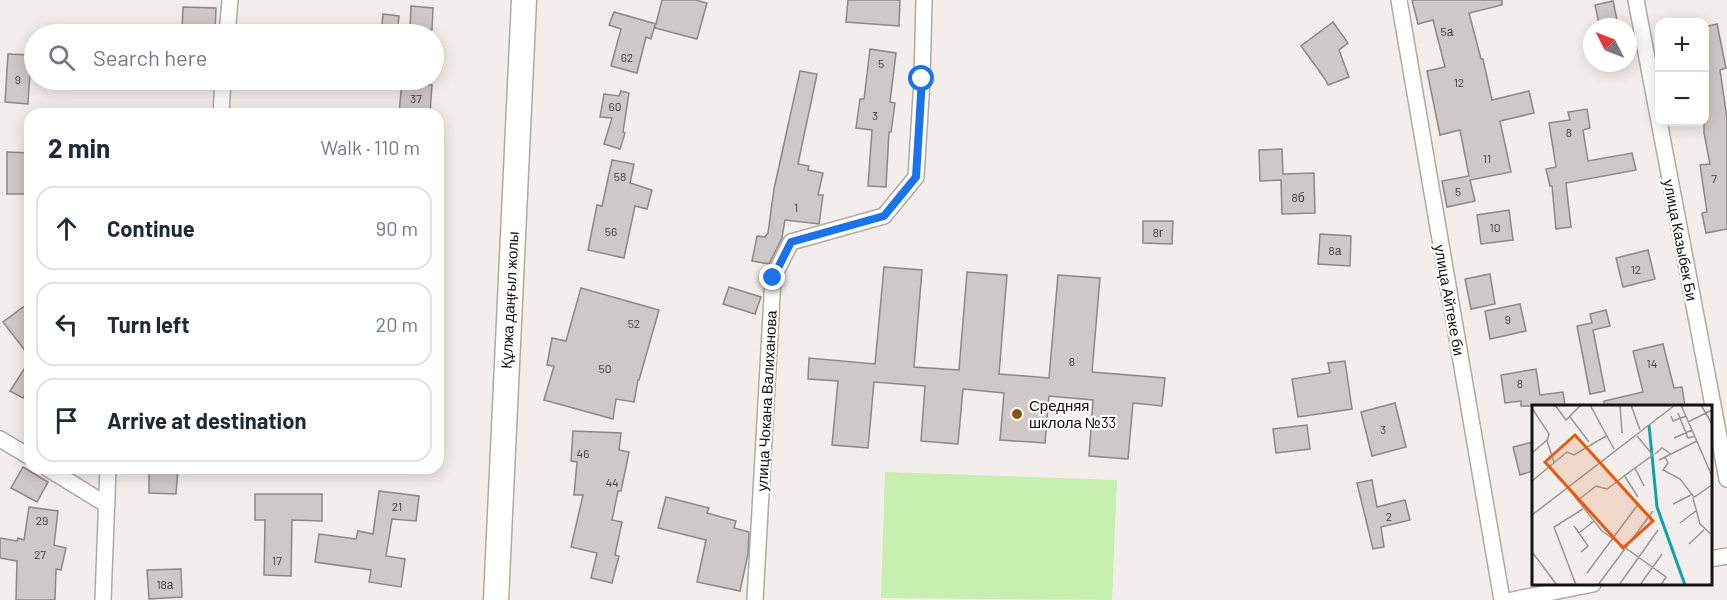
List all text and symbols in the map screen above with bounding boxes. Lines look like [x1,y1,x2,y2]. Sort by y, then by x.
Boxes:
north arrow [1583,18,1637,72]
map controls [1655,18,1709,126]
button: + [1655,18,1709,72]
search box [24,24,444,90]
house number: 5а [1441,24,1454,38]
icon: search [45,41,78,74]
text: Search here [93,44,207,70]
house number: 62 [621,50,633,64]
house number: 5 [878,56,884,70]
route start [908,65,934,91]
house number: 9 [15,72,21,86]
button: − [1655,72,1709,126]
house number: 12 [1454,75,1464,89]
house number: 37 [410,91,422,105]
house number: 60 [609,99,621,113]
house number: 3 [872,108,878,122]
house number: 8 [1566,125,1572,139]
text: 2 min [48,132,110,163]
text: Walk · 110 m [320,135,420,159]
house number: 11 [1483,151,1491,165]
house number: 58 [614,169,626,183]
house number: 7 [1711,171,1717,185]
street label: улица Казыбек Би [1660,178,1702,302]
house number: 5 [1455,184,1461,198]
house number: 8б [1291,190,1305,204]
house number: 1 [794,200,798,214]
icon: ahead [50,212,83,245]
text: Continue [107,215,195,241]
text: 90 m [376,216,418,240]
house number: 10 [1490,220,1500,234]
house number: 56 [605,224,617,238]
house number: 8г [1153,225,1164,239]
street label: Құлжа даңғыл жолы [496,231,522,369]
house number: 8а [1329,243,1342,257]
street label: улица Айтеке би [1431,243,1469,357]
house number: 12 [1631,262,1641,276]
route end [759,264,785,290]
icon: left [50,308,83,341]
street label: улица Чокана Валиханова [752,309,780,492]
text: Turn left [107,311,190,337]
text: 20 m [375,312,418,336]
house number: 9 [1505,312,1511,326]
house number: 52 [628,316,640,330]
house number: 8 [1069,354,1075,368]
house number: 14 [1647,356,1657,370]
house number: 50 [599,361,611,375]
house number: 8 [1517,376,1523,390]
place label: Средняя шклола №33 [1029,396,1116,431]
icon: arrive [50,404,83,437]
inset map [1532,405,1712,585]
text: Arrive at destination [107,407,306,433]
marker: Средняя шклола №33 [1010,407,1024,421]
house number: 3 [1380,422,1386,436]
house number: 46 [577,446,589,460]
house number: 44 [605,475,619,489]
house number: 21 [392,499,402,513]
house number: 2 [1386,509,1392,523]
house number: 29 [36,513,48,527]
house number: 27 [34,547,46,561]
house number: 17 [272,553,282,567]
house number: 18а [156,577,174,591]

